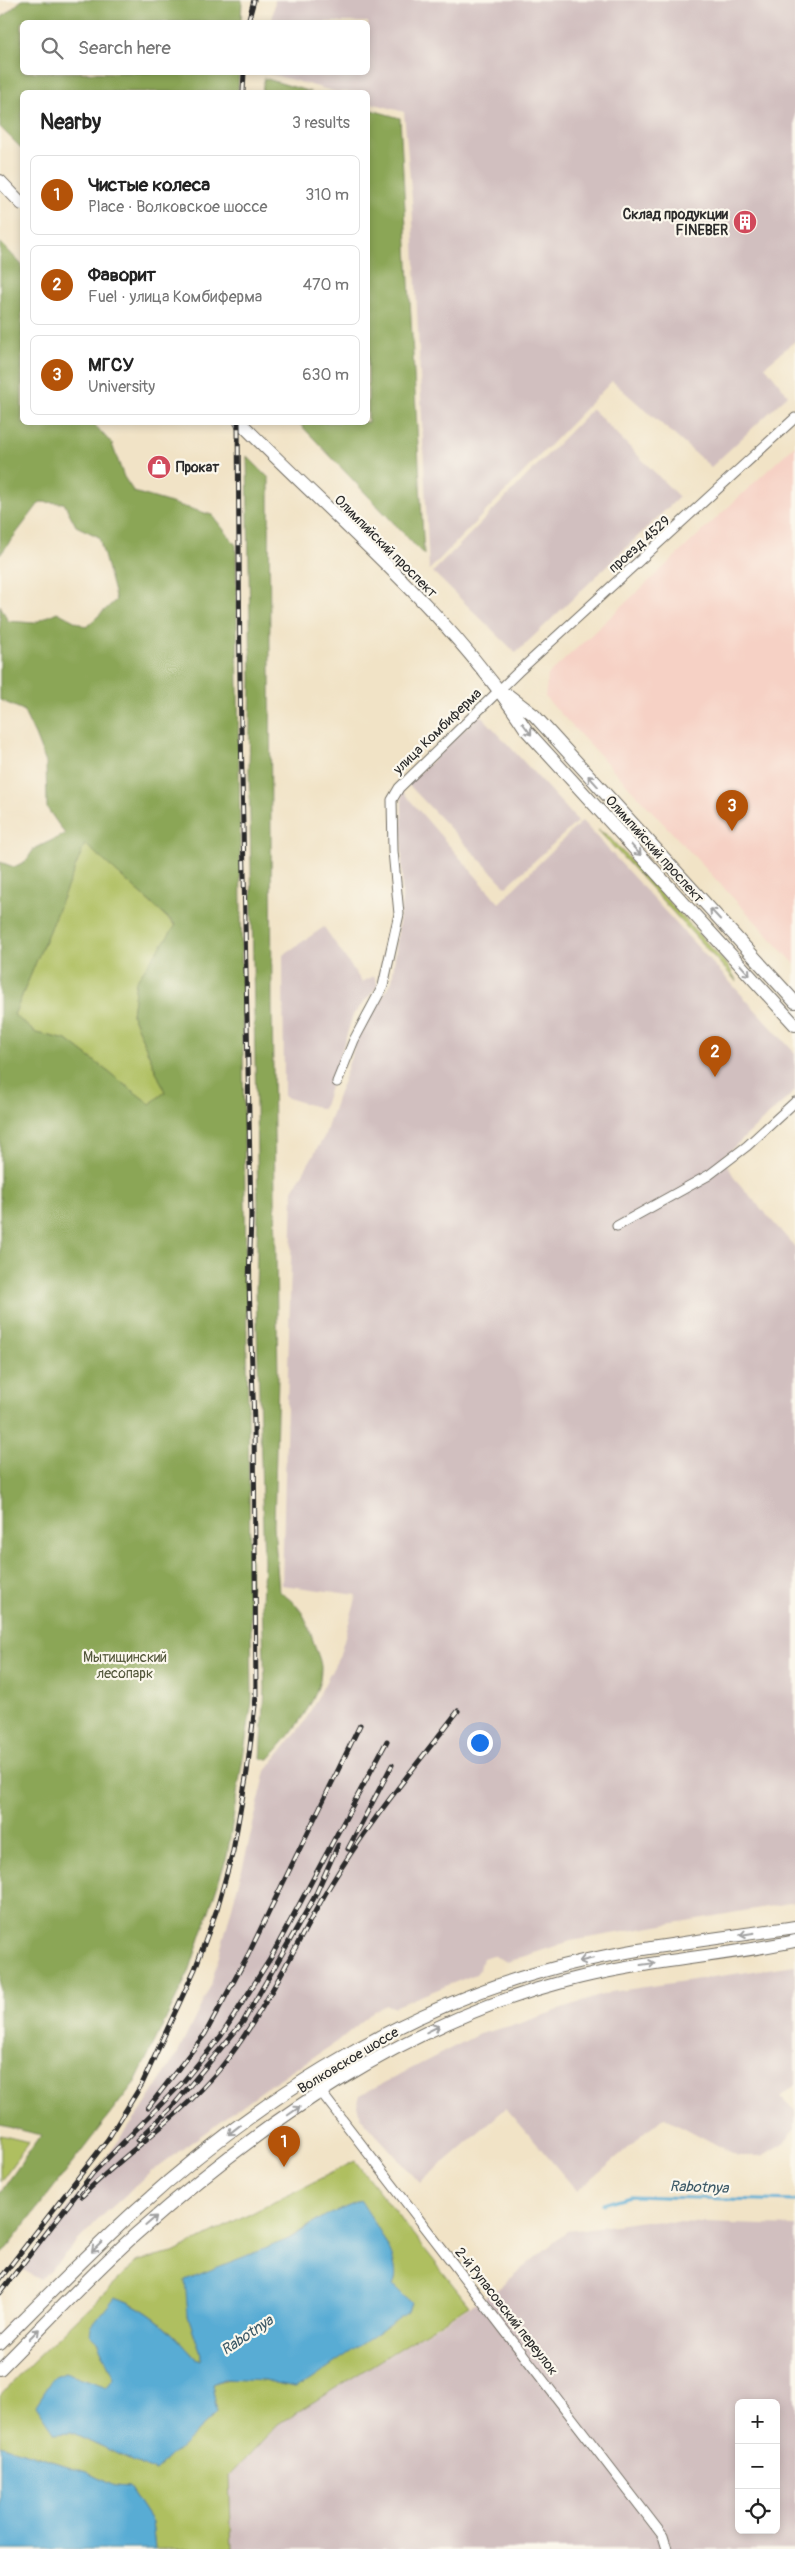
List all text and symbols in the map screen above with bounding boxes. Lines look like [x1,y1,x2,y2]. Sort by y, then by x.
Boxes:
search box [20,20,370,75]
icon: search [38,34,66,62]
text: Search here [78,36,171,60]
text: Nearby [40,109,101,136]
text: 3 results [292,113,350,133]
text: Чистые колеса [88,173,210,197]
text: 1 [54,185,60,205]
text: 310 m [305,185,349,205]
text: Place · Волковское шоссе [88,197,267,217]
place label: Склад продукции FINEBER [623,206,729,239]
building icon: Склад продукции FINEBER [732,209,758,235]
text: Фаворит [88,263,156,287]
text: 2 [53,275,61,295]
text: 470 m [303,275,349,295]
text: Fuel · улица Комбиферма [88,287,262,307]
text: МГСУ [88,353,134,377]
text: 3 [53,365,61,385]
text: 630 m [302,365,349,385]
text: University [88,377,155,397]
shop icon: Прокат [146,454,172,480]
place label: Прокат [176,459,220,476]
street label: Олимпийский проспект [331,491,441,601]
street label: проезд 4529 [605,512,674,576]
street label: улица Комбиферма [389,685,485,778]
one-way arrow [521,723,532,736]
one-way arrow [587,775,599,788]
pin: 3 [716,790,748,831]
street label: Олимпийский проспект [602,792,707,907]
one-way arrow [630,844,642,857]
one-way arrow [709,908,720,921]
one-way arrow [740,964,751,977]
pin: 2 [699,1036,731,1077]
park label: Мытищинский лесопарк [83,1649,167,1682]
your location [467,1730,493,1756]
one-way arrow [739,1930,755,1940]
one-way arrow [579,1956,595,1965]
one-way arrow [640,1959,656,1969]
street label: Волковское шоссе [295,2024,402,2097]
one-way arrow [425,2024,440,2033]
one-way arrow [286,2106,300,2116]
one-way arrow [228,2125,241,2136]
pin: 1 [268,2126,300,2167]
water label: Rabotnya [669,2177,730,2198]
one-way arrow [145,2216,158,2227]
one-way arrow [91,2241,104,2253]
street label: 2-й Рупасовский переулок [451,2244,562,2379]
water label: Rabotnya [218,2311,278,2360]
one-way arrow [28,2328,40,2340]
map controls [735,2399,780,2534]
button: + [735,2399,780,2444]
button: − [735,2444,780,2489]
button: locate [735,2489,780,2534]

